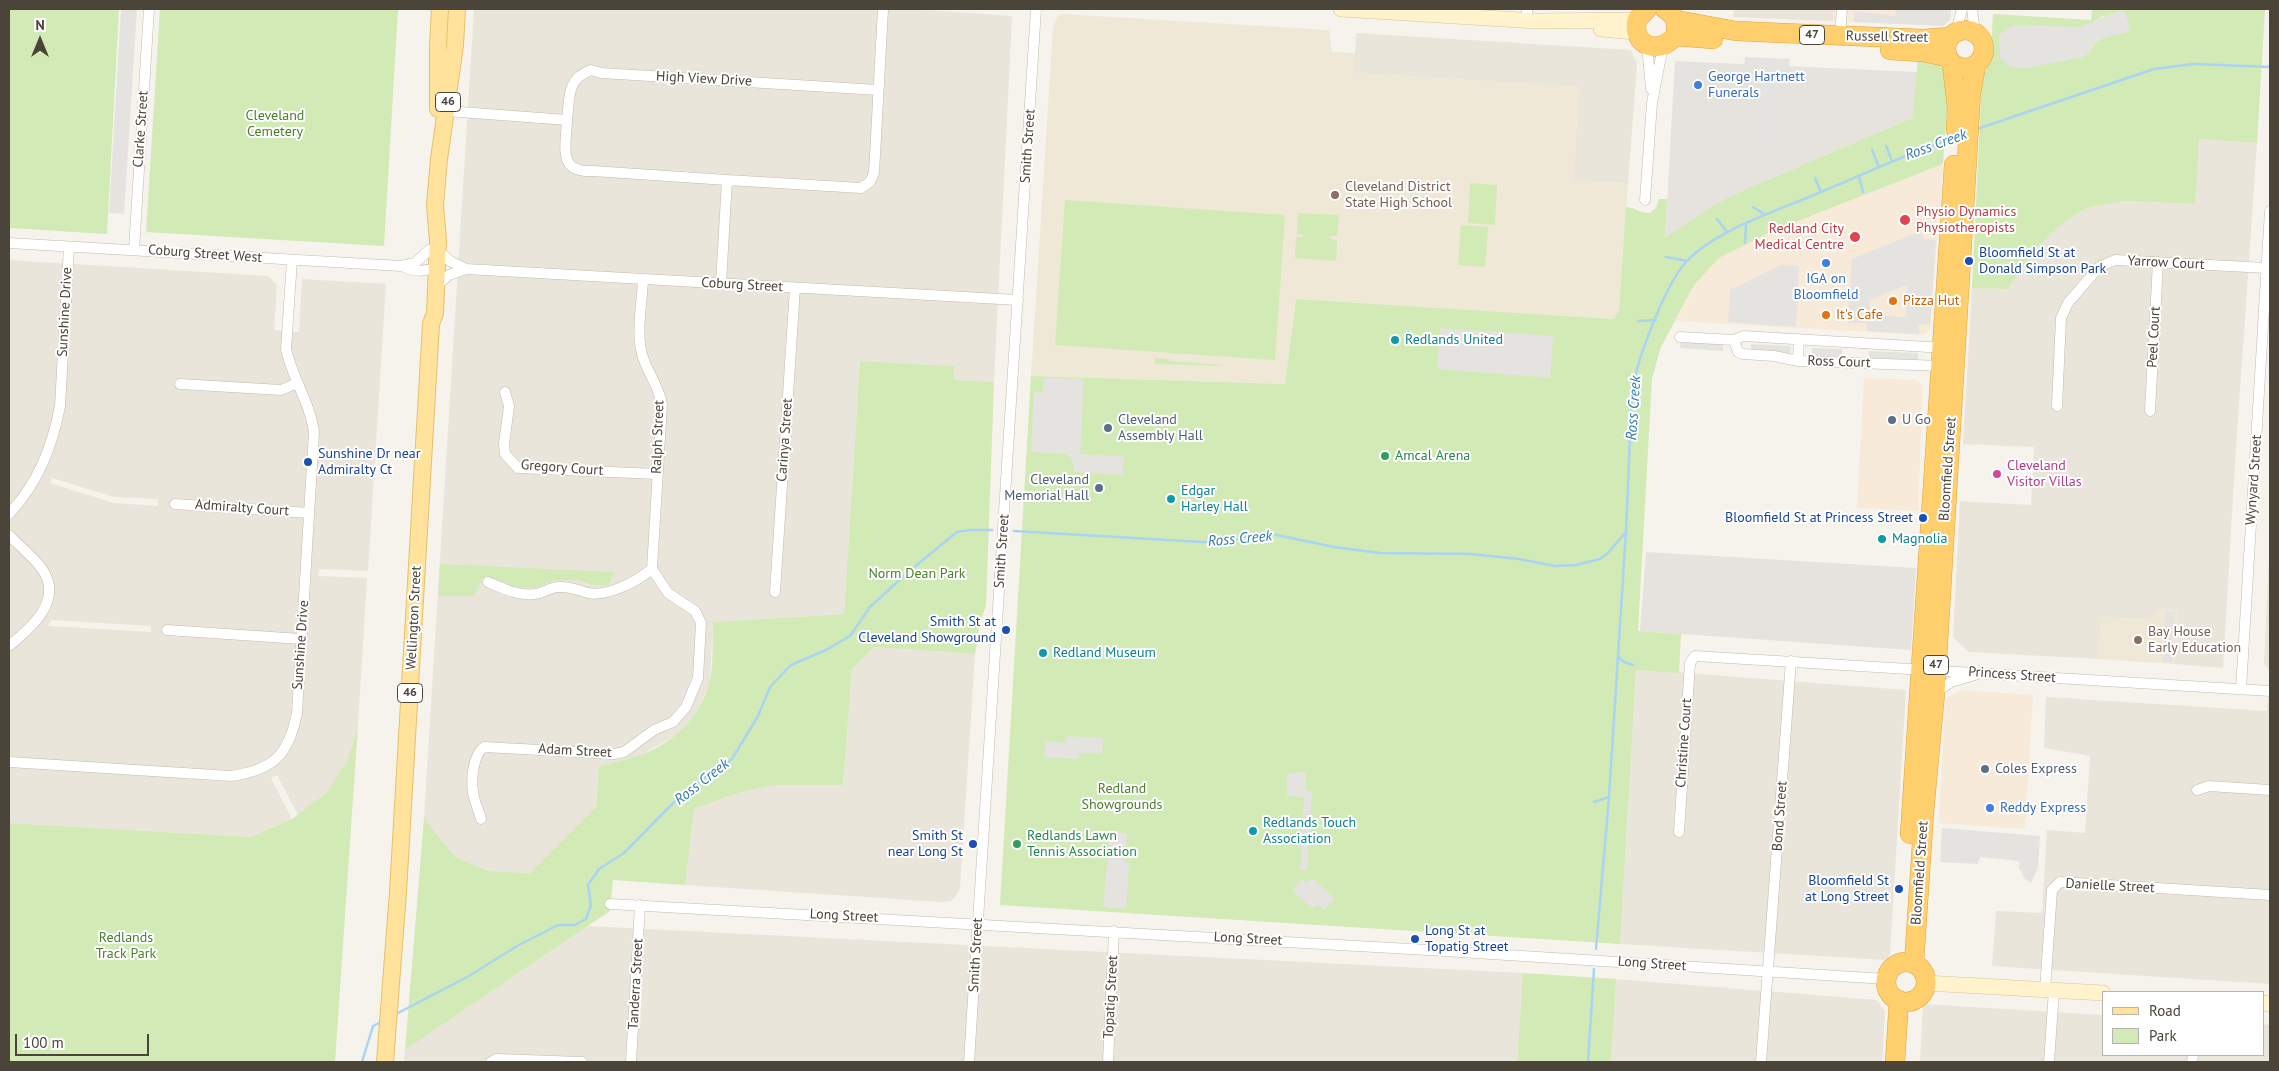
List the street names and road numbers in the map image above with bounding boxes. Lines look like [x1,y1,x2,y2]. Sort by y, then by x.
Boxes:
road number: 47 [1800,26,1824,44]
street label: Russell Street [1846,28,1928,46]
street label: High View Drive [656,68,752,90]
street label: Clarke Street [130,90,152,168]
road number: 46 [436,92,460,111]
street label: Smith Street [1017,108,1039,184]
street label: Coburg Street West [147,242,263,266]
street label: Yarrow Court [2127,253,2205,273]
street label: Sunshine Drive [54,267,76,357]
street label: Coburg Street [701,274,783,296]
street label: Peel Court [2144,306,2164,368]
street label: Ross Court [1807,353,1871,371]
street label: Carinya Street [774,398,796,482]
street label: Ralph Street [648,400,668,474]
street label: Bloomfield Street [1936,416,1960,522]
street label: Wynyard Street [2242,434,2266,526]
street label: Gregory Court [520,457,604,479]
street label: Admiralty Court [194,496,290,520]
street label: Smith Street [991,513,1013,589]
street label: Wellington Street [403,565,425,671]
street label: Sunshine Drive [289,600,313,690]
road number: 47 [1924,656,1948,674]
street label: Princess Street [1968,664,2056,686]
road number: 46 [398,684,422,702]
street label: Christine Court [1672,698,1696,788]
street label: Adam Street [538,741,612,761]
street label: Bond Street [1769,780,1791,852]
street label: Bloomfield Street [1908,820,1932,926]
street label: Danielle Street [2065,875,2155,897]
street label: Long Street [809,906,879,926]
street label: Smith Street [966,917,986,993]
street label: Long Street [1213,929,1283,949]
street label: Tanderra Street [625,938,647,1030]
street label: Long Street [1617,953,1687,975]
street label: Topatig Street [1100,955,1122,1039]

